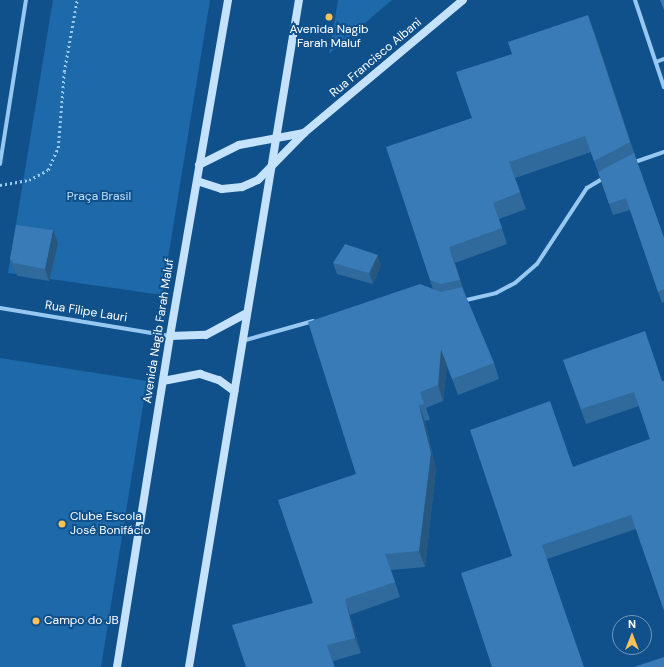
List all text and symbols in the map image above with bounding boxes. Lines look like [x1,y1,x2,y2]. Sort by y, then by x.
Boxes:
marker: Avenida Nagib Farah Maluf [324,12,334,22]
street label: Rua Francisco Albani [327,15,425,101]
place label: Avenida Nagib Farah Maluf [289,23,369,51]
park label: Praça Brasil [67,190,131,204]
street label: Avenida Nagib Farah Maluf [140,258,178,404]
street label: Rua Filipe Lauri [44,298,128,326]
place label: Clube Escola José Bonifácio [70,510,151,538]
marker: Clube Escola José Bonifácio [57,519,67,529]
place label: Campo do JB [44,614,119,628]
north arrow [612,615,652,655]
marker: Campo do JB [31,616,41,626]
text: N [628,617,636,631]

